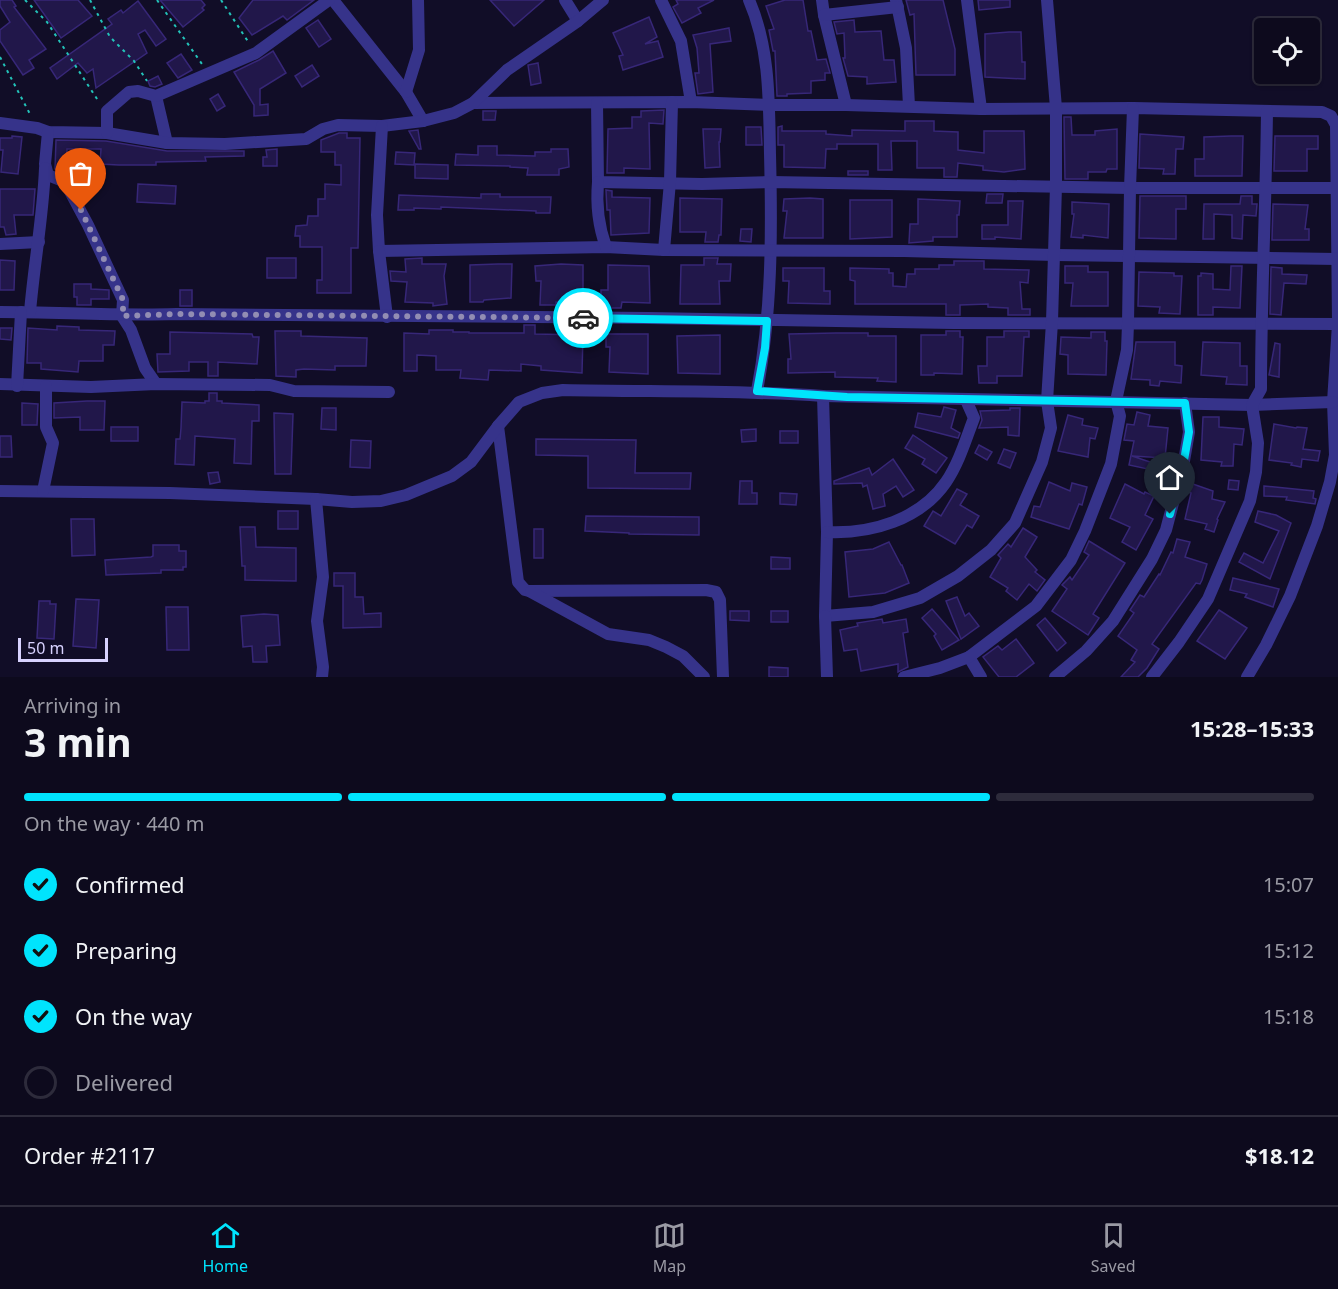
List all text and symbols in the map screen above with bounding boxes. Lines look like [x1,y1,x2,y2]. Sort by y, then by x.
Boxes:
map controls [1254,18,1320,84]
button: locate [1254,18,1320,84]
pin [55,148,106,210]
icon: bag [64,157,97,190]
courier [553,288,613,348]
icon: car [567,302,600,335]
pin [1144,452,1195,514]
icon: home [1153,461,1186,494]
scale bar [18,635,108,662]
text: 50 m [27,637,64,659]
text: Arriving in [24,692,121,719]
text: 15:28–15:33 [1190,713,1314,743]
text: 3 min [24,715,131,768]
text: On the way · 440 m [24,810,204,837]
icon: check [24,868,57,901]
text: Confirmed [75,869,185,899]
text: 15:07 [1263,871,1314,898]
icon: check [24,934,57,967]
text: Preparing [75,935,177,965]
text: 15:12 [1263,937,1314,964]
icon: check [24,1000,57,1033]
text: On the way [75,1001,192,1031]
text: 15:18 [1263,1003,1314,1030]
text: Delivered [75,1067,173,1097]
text: Order #2117 [24,1140,155,1170]
text: $18.12 [1245,1140,1314,1170]
tab: Home [202,1219,248,1277]
tab: Map [653,1219,686,1277]
tab: Saved [1091,1219,1136,1277]

